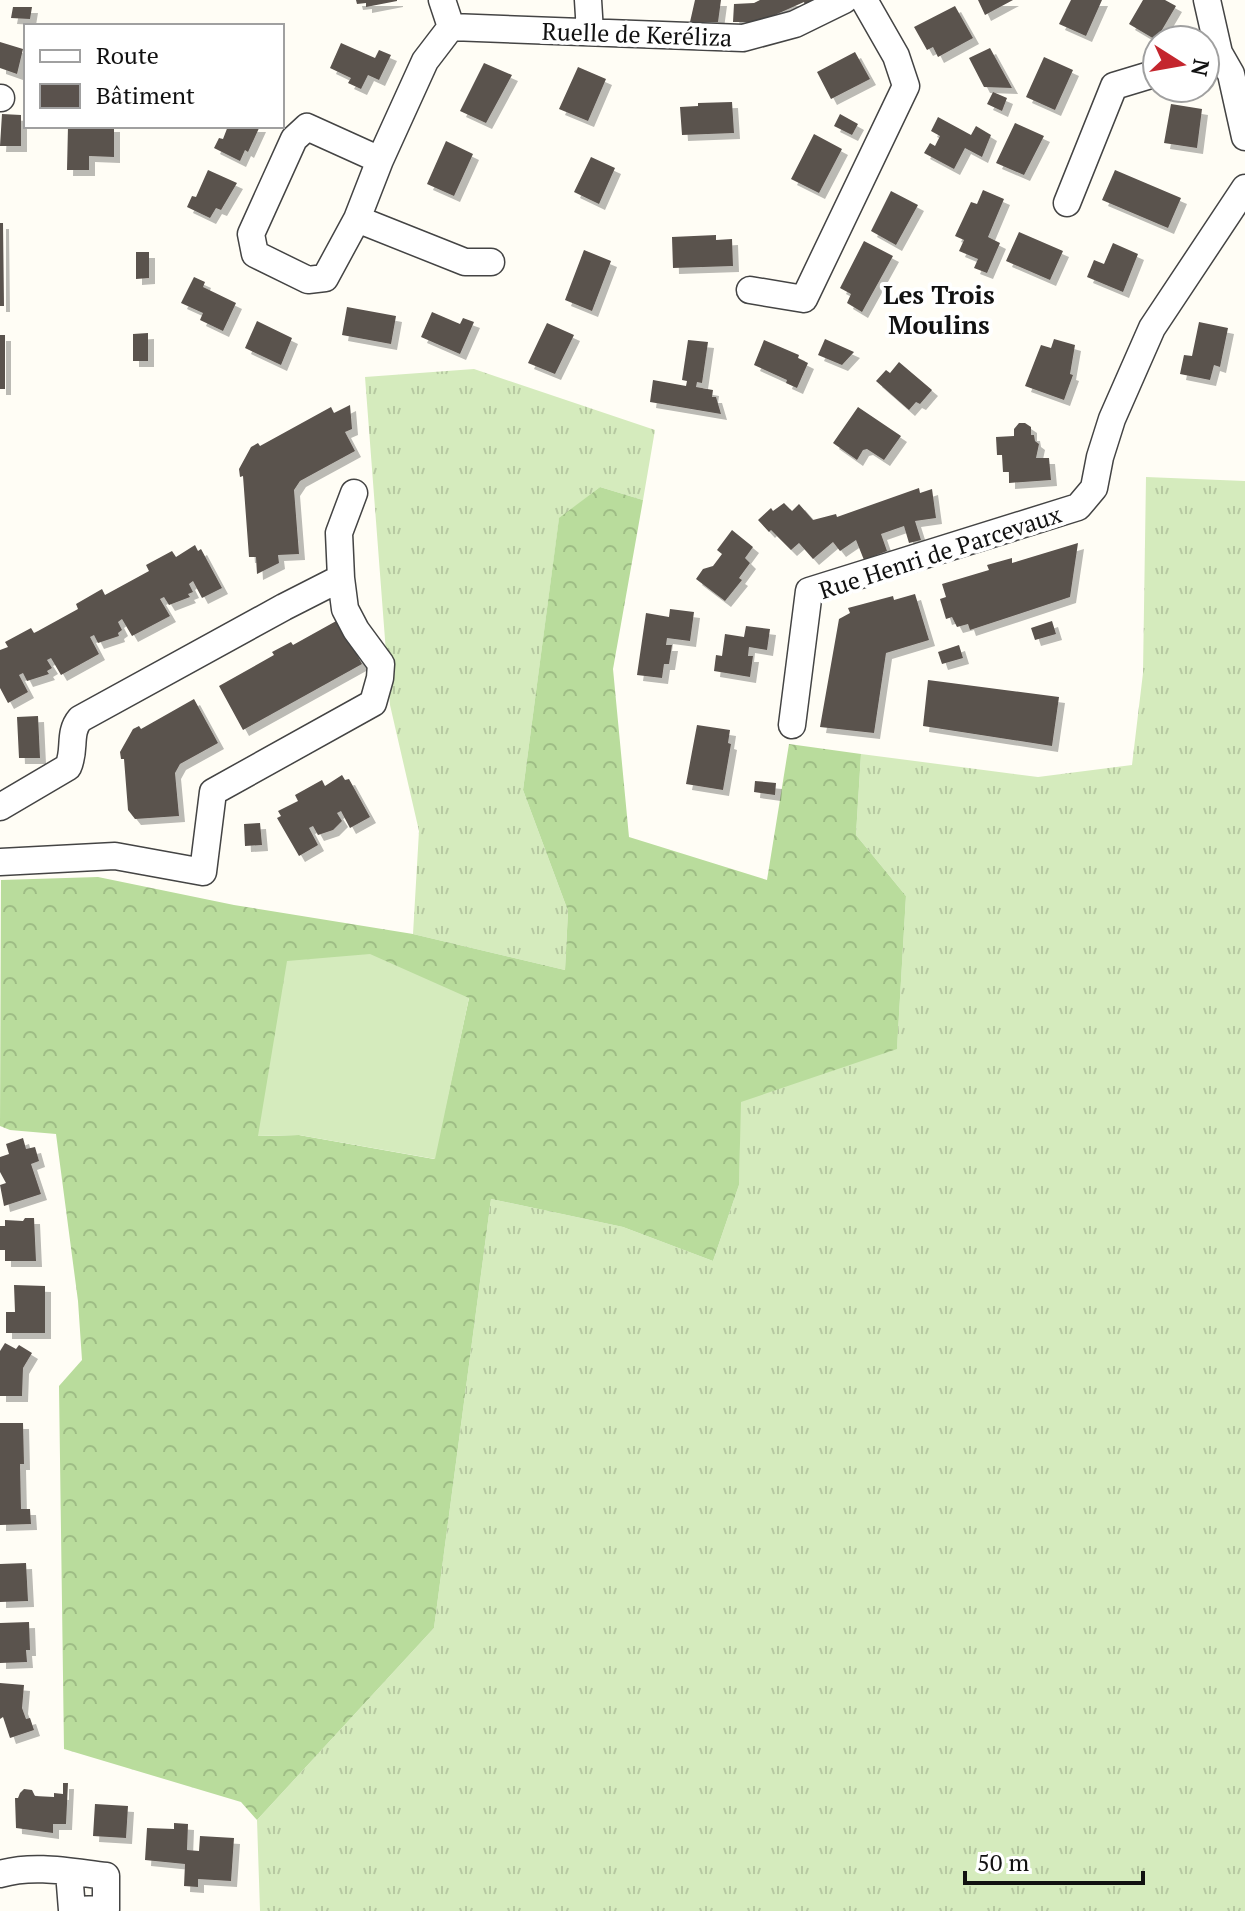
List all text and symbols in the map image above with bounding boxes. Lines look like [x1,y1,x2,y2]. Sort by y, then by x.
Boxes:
street label: Ruelle de Keréliza [541,15,733,53]
legend [24,24,284,128]
north arrow [1141,24,1221,104]
text: Route [96,39,159,71]
text: N [1185,57,1217,79]
text: Bâtiment [96,79,195,111]
district label: Les Trois Moulins [883,277,995,341]
street label: Rue Henri de Parcevaux [815,498,1066,606]
scale bar [965,1835,1143,1885]
text: 50 m [977,1846,1029,1878]

